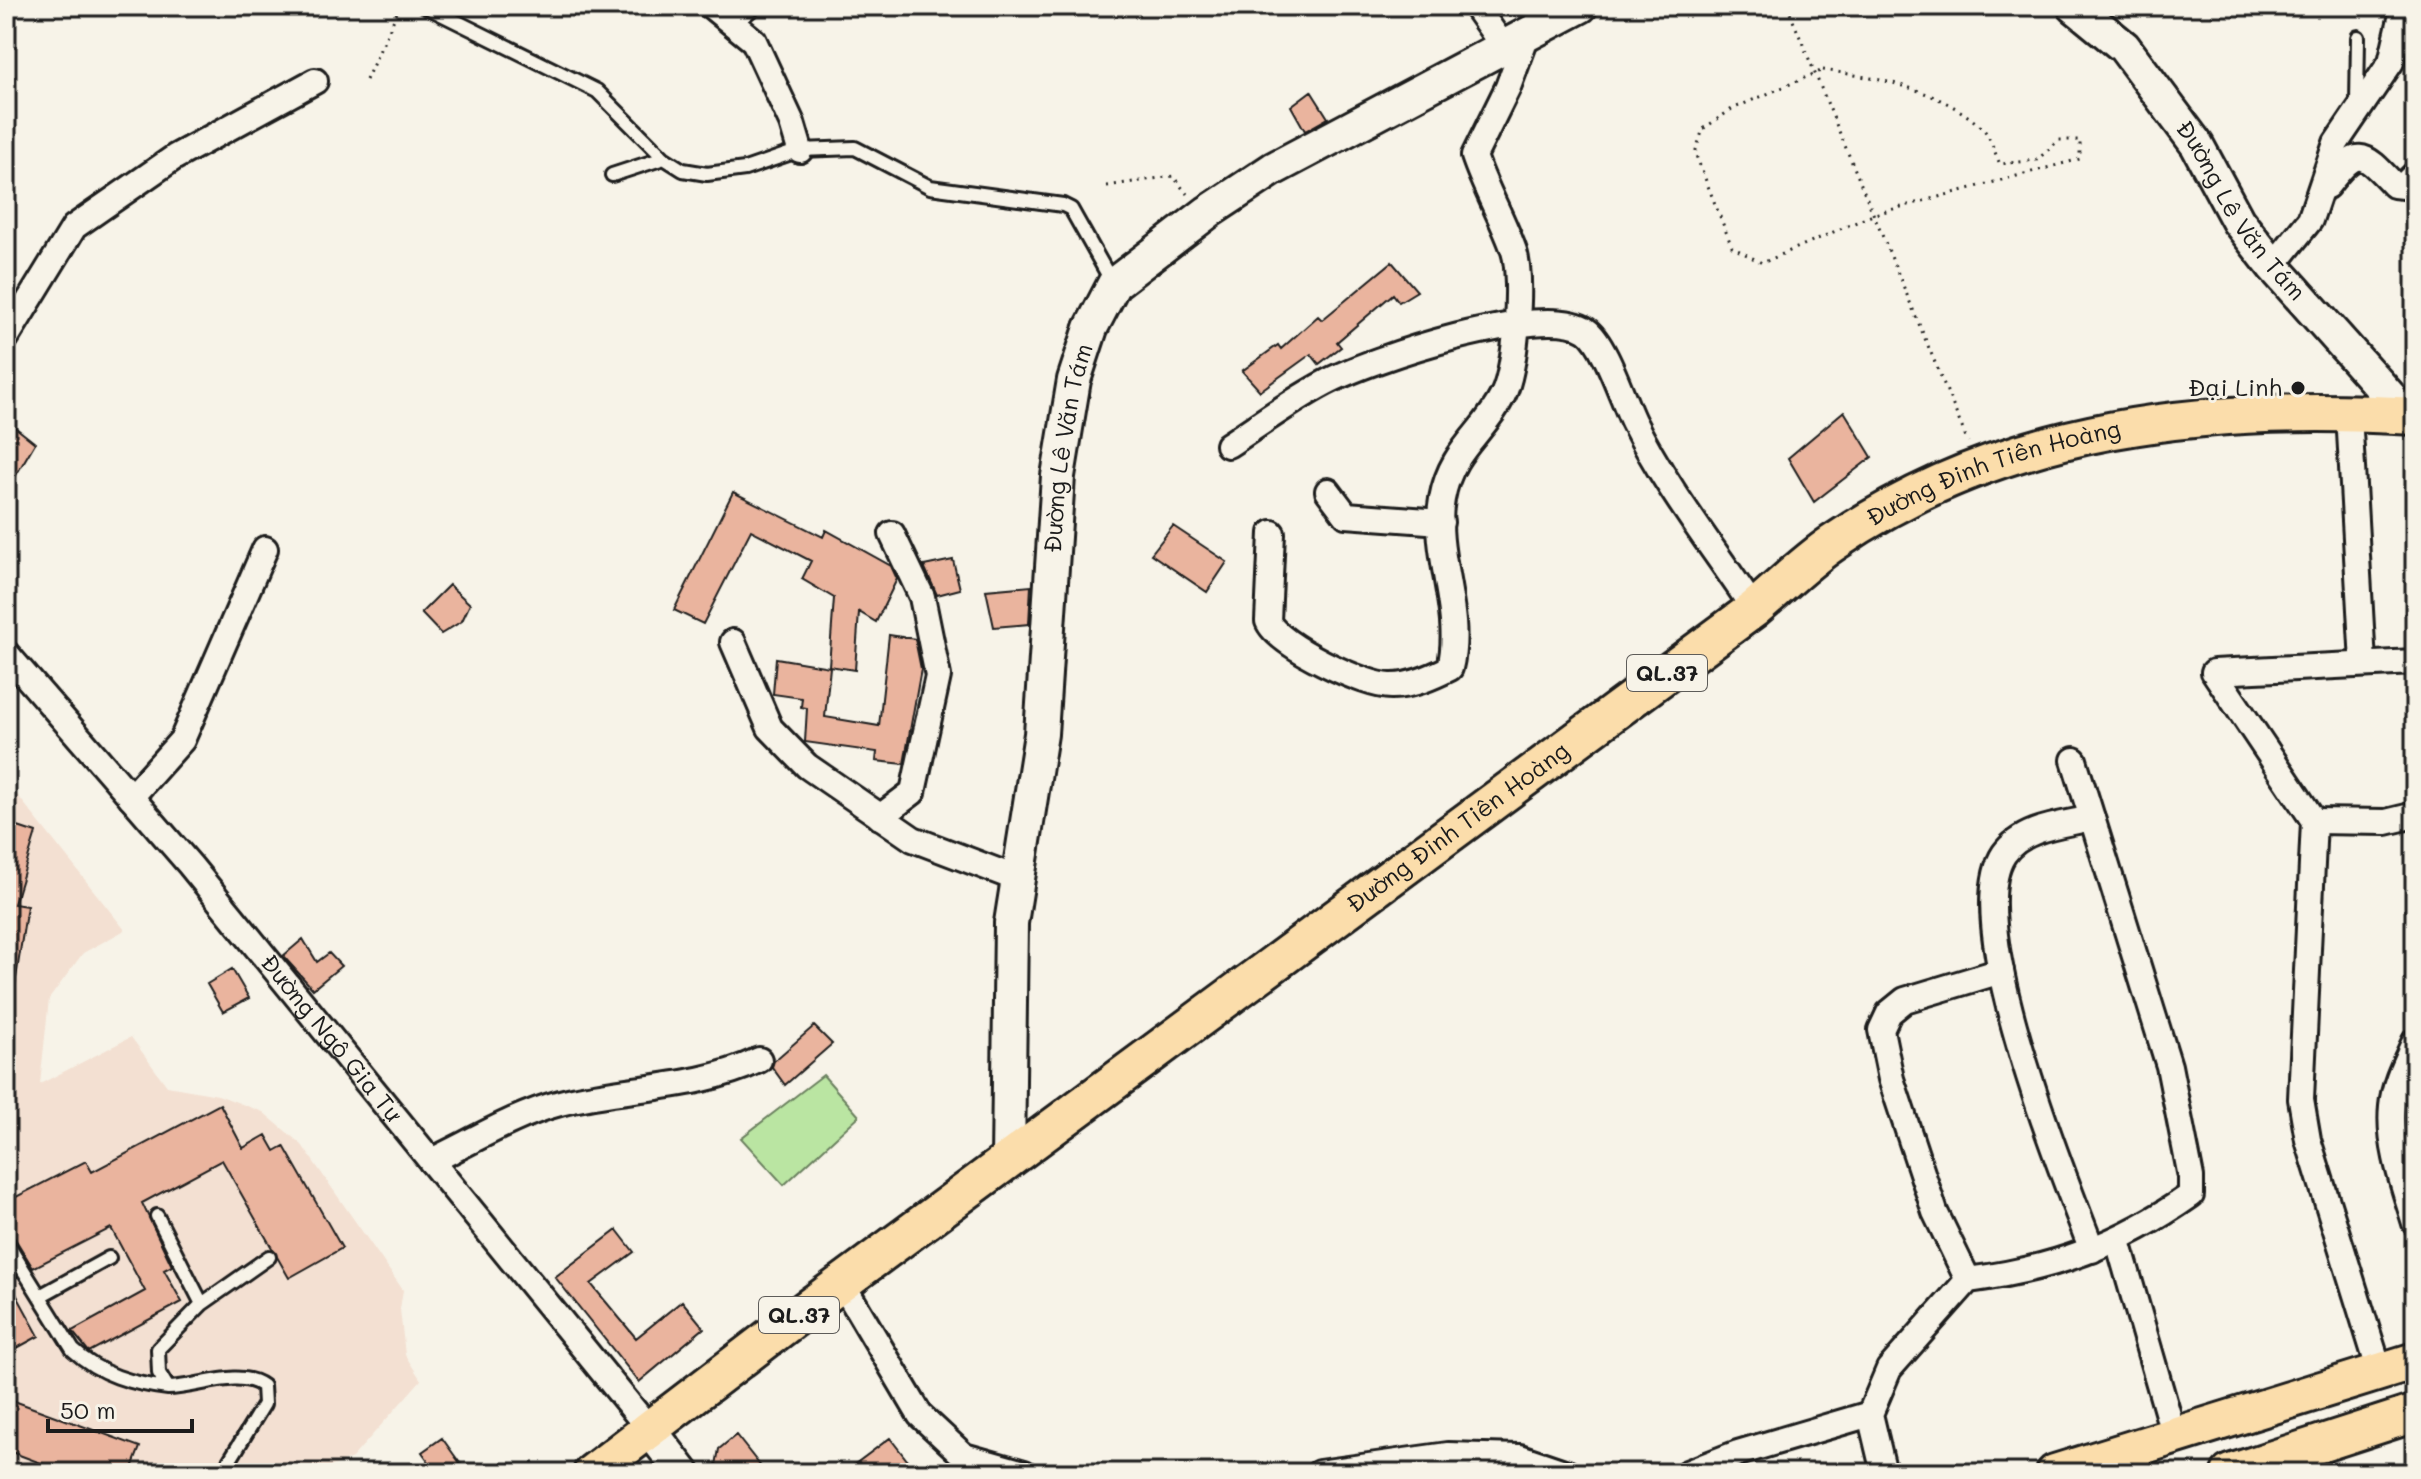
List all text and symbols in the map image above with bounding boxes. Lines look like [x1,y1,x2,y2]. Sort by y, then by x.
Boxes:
street label: Đường Lê Văn Tám [2170,113,2313,306]
street label: Đường Lê Văn Tám [1036,339,1099,554]
place label: Đại Linh [2188,371,2282,402]
marker: Đại Linh [2289,379,2307,397]
street label: Đường Đinh Tiên Hoàng [1860,412,2123,532]
road number: QL.37 [1627,655,1707,691]
street label: Đường Đinh Tiên Hoàng [1340,734,1574,919]
street label: Đường Ngô Gia Tự [255,947,410,1128]
road number: QL.37 [759,1297,839,1333]
scale bar [48,1383,192,1433]
text: 50 m [60,1394,116,1425]

